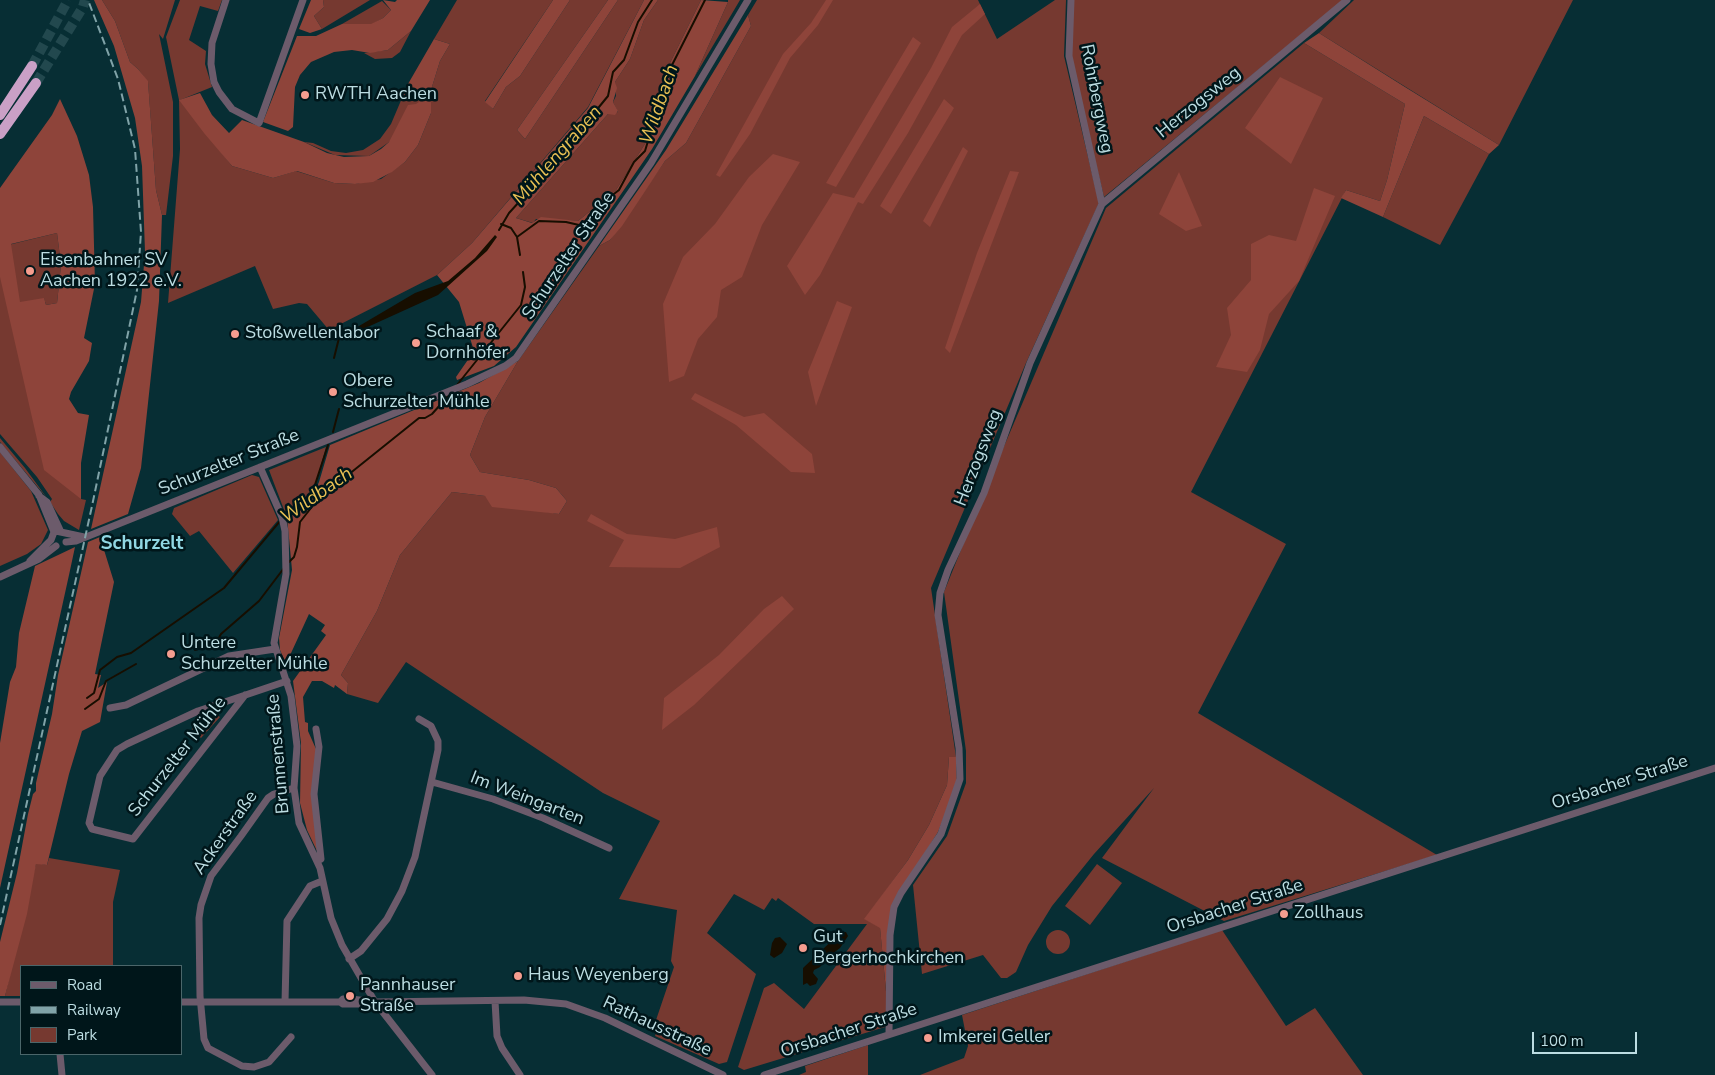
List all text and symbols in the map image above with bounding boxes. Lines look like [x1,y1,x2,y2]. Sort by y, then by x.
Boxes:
street label: Rohrbergweg [1075,43,1117,155]
water label: Wildbach [636,62,684,148]
street label: Herzogsweg [1153,62,1245,144]
place label: RWTH Aachen [315,84,437,106]
marker: RWTH Aachen [299,89,311,101]
water label: Mühlengraben [509,102,607,210]
street label: Schurzelter Straße [518,188,620,324]
place label: Eisenbahner SV Aachen 1922 e.V. [40,250,182,292]
marker: Eisenbahner SV Aachen 1922 e.V. [24,265,36,277]
place label: Schaaf & Dornhöfer [426,322,508,364]
place label: Stoßwellenlabor [245,323,380,345]
marker: Stoßwellenlabor [229,328,241,340]
marker: Schaaf & Dornhöfer [410,337,422,349]
place label: Obere Schurzelter Mühle [343,371,489,414]
marker: Obere Schurzelter Mühle [327,386,339,398]
street label: Herzogsweg [951,406,1007,510]
street label: Schurzelter Straße [155,425,303,501]
water label: Wildbach [277,463,357,529]
district label: Schurzelt [101,533,183,555]
place label: Untere Schurzelter Mühle [181,633,327,676]
marker: Untere Schurzelter Mühle [165,648,177,660]
street label: Schurzelter Mühle [124,693,232,821]
street label: Brunnenstraße [263,693,295,815]
street label: Orsbacher Straße [1549,751,1691,815]
street label: Im Weingarten [467,767,587,831]
street label: Ackerstraße [189,787,263,879]
street label: Orsbacher Straße [1164,875,1306,939]
place label: Zollhaus [1294,903,1364,925]
marker: Zollhaus [1278,908,1290,920]
place label: Gut Bergerhochkirchen [813,927,964,970]
marker: Gut Bergerhochkirchen [797,942,809,954]
legend [20,965,182,1055]
place label: Haus Weyenberg [528,965,669,987]
marker: Haus Weyenberg [512,970,524,982]
text: Road [67,975,102,995]
place label: Pannhauser Straße [360,975,455,1018]
marker: Pannhauser Straße [344,990,356,1002]
street label: Rathausstraße [599,992,715,1062]
street label: Orsbacher Straße [778,999,920,1063]
text: Railway [67,1000,121,1020]
scale bar [1535,1022,1640,1054]
text: Park [67,1025,97,1045]
place label: Imkerei Geller [938,1027,1050,1049]
text: 100 m [1540,1031,1584,1051]
marker: Imkerei Geller [922,1032,934,1044]

